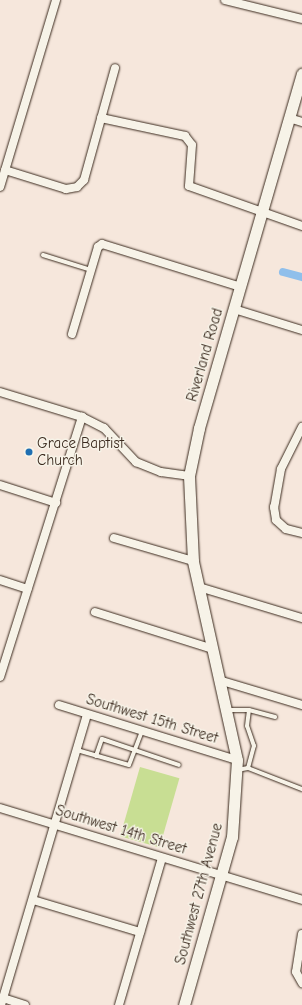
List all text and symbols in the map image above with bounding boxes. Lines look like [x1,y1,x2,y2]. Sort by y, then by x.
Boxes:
street label: Riverland Road [183,306,227,404]
place label: Grace Baptist Church [37,434,124,469]
marker: Grace Baptist Church [24,447,34,457]
street label: Southwest 15th Street [84,690,220,748]
street label: Southwest 14th Street [53,802,189,858]
street label: Southwest 27th Avenue [171,821,227,967]

